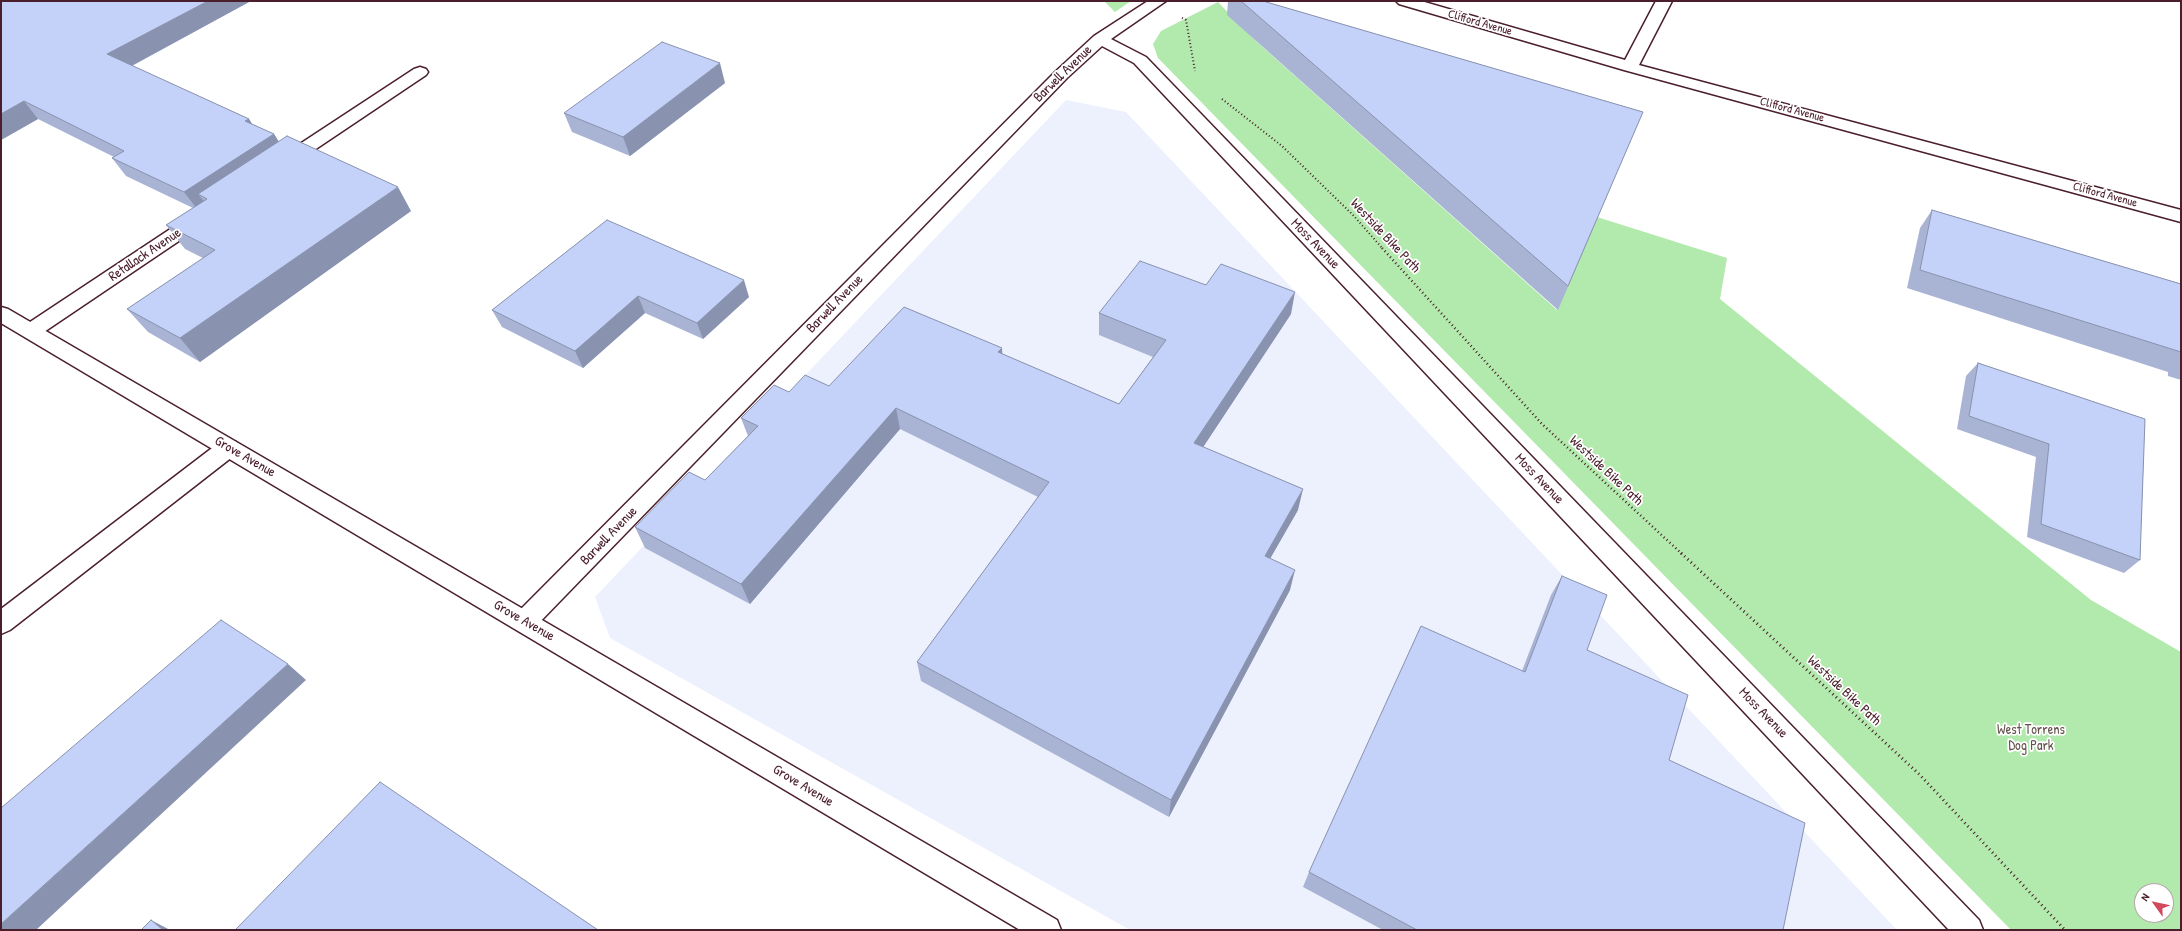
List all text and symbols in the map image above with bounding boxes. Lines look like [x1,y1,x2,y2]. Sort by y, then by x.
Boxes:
street label: Clifford Avenue [1446,7,1514,39]
street label: Barwell Avenue [1030,42,1096,106]
street label: Clifford Avenue [1758,94,1826,126]
street label: Clifford Avenue [2071,179,2139,211]
street label: Westside Bike Path [1346,196,1424,276]
street label: Moss Avenue [1287,215,1343,273]
street label: Retallack Avenue [106,225,184,285]
street label: Barwell Avenue [803,271,867,337]
street label: Westside Bike Path [1566,432,1646,510]
street label: Grove Avenue [212,433,278,481]
street label: Moss Avenue [1511,450,1567,508]
street label: Barwell Avenue [577,503,641,569]
street label: Grove Avenue [491,597,557,645]
street label: Westside Bike Path [1804,652,1884,730]
street label: Moss Avenue [1735,684,1791,742]
park label: West Torrens Dog Park [1997,722,2065,754]
street label: Grove Avenue [770,761,836,811]
north arrow [2134,883,2174,923]
text: N [2137,891,2152,903]

